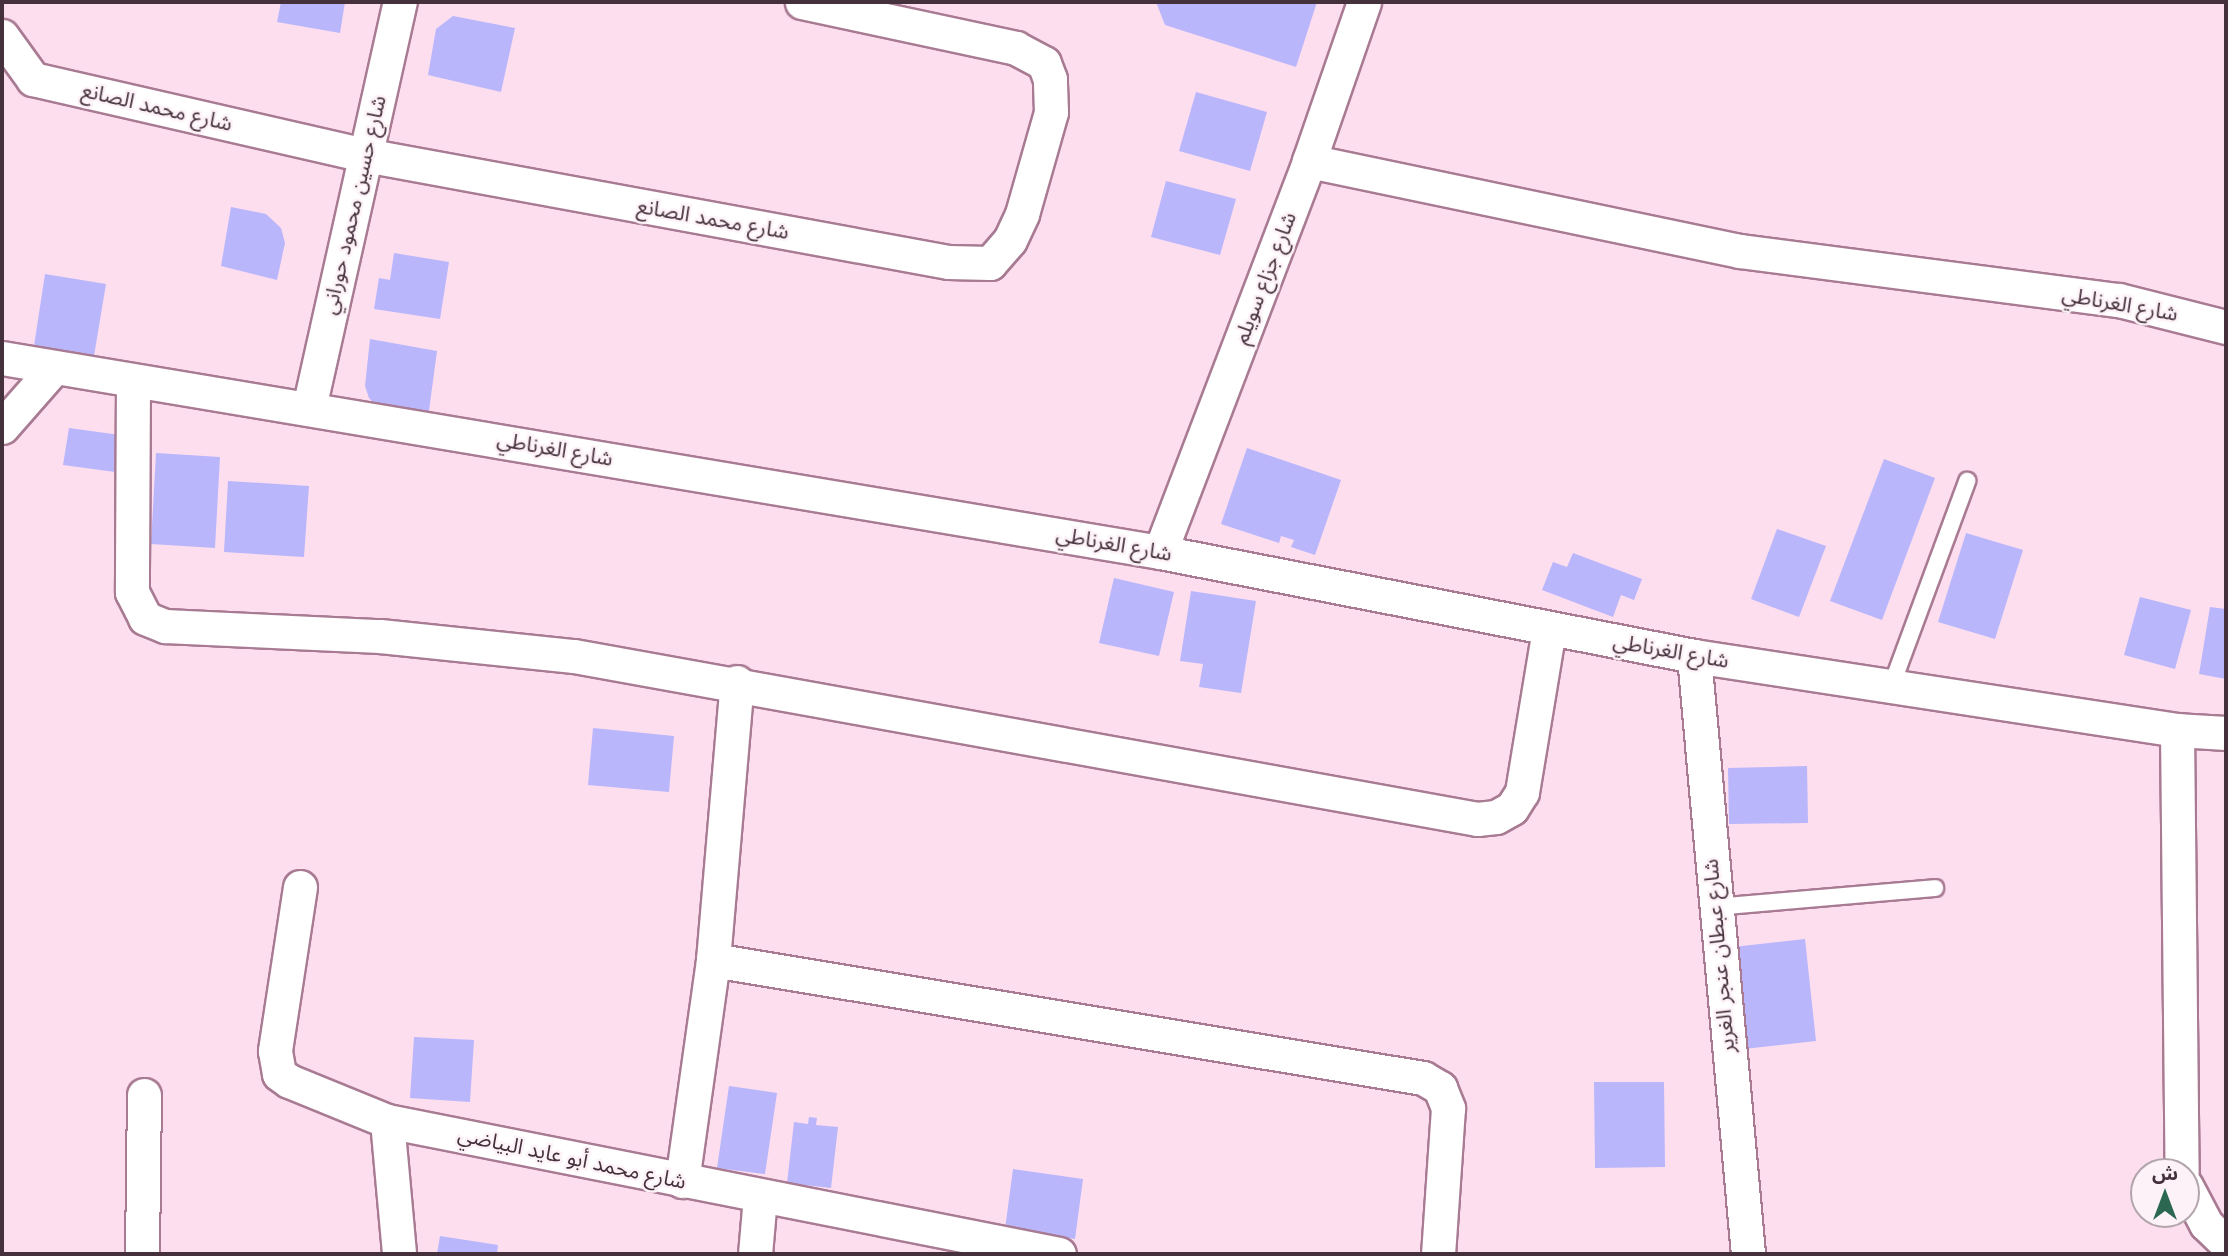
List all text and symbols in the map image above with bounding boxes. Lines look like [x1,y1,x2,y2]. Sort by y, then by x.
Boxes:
street label: شارع محمد الصانع [79,77,235,137]
street label: شارع حسين محمود حوراني [317,93,391,317]
street label: شارع محمد الصانع [635,193,791,245]
street label: شارع جزاع سويلم [1228,209,1302,347]
street label: شارع الغرناطي [2060,281,2180,327]
street label: شارع الغرناطي [495,426,615,472]
street label: شارع الغرناطي [1054,521,1174,567]
street label: شارع الغرناطي [1611,628,1731,674]
street label: شارع عبطان عنجر الغرير [1698,858,1740,1054]
street label: شارع محمد أبو عايد البياضي [456,1121,688,1195]
north arrow [2130,1158,2200,1228]
text: ش [2152,1163,2178,1184]

